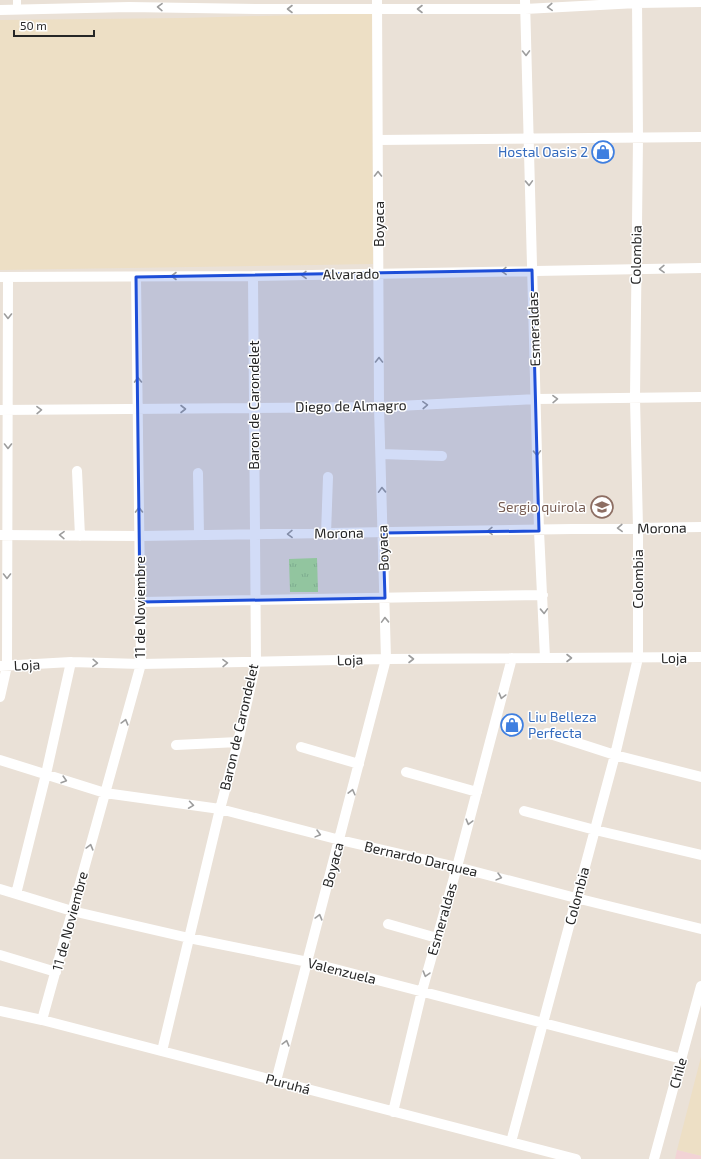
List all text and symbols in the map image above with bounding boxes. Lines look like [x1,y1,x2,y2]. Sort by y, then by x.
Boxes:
one-way arrow [157,3,163,12]
one-way arrow [547,3,553,12]
one-way arrow [287,5,293,13]
one-way arrow [417,5,423,13]
scale bar [14,12,94,38]
text: 50 m [20,18,47,32]
one-way arrow [522,50,530,56]
shop icon: Hostal Oasis 2 [590,139,616,165]
place label: Hostal Oasis 2 [498,143,588,160]
one-way arrow [374,171,382,177]
one-way arrow [525,180,533,186]
street label: Boyaca [370,201,387,247]
street label: Colombia [626,225,645,285]
one-way arrow [659,264,665,273]
street label: Alvarado [322,265,380,282]
one-way arrow [501,267,507,275]
one-way arrow [301,271,307,279]
one-way arrow [171,272,177,281]
street label: Esmeraldas [524,291,543,367]
one-way arrow [4,313,12,319]
street label: Baron de Carondelet [245,340,262,470]
one-way arrow [375,357,383,363]
one-way arrow [134,377,142,383]
one-way arrow [552,395,558,403]
street label: Diego de Almagro [295,396,407,415]
one-way arrow [422,400,428,409]
one-way arrow [180,404,186,413]
one-way arrow [36,406,42,414]
one-way arrow [4,443,12,449]
one-way arrow [533,450,541,456]
one-way arrow [378,487,386,493]
school or university icon: Sergio quirola [589,494,615,520]
place label: Sergio quirola [498,498,586,515]
one-way arrow [135,507,143,513]
street label: Morona [637,519,687,536]
street label: Morona [314,524,364,541]
one-way arrow [617,524,623,532]
street label: Boyaca [373,525,392,571]
one-way arrow [487,527,493,535]
one-way arrow [287,530,293,538]
one-way arrow [59,531,65,539]
street label: Colombia [629,549,646,609]
street label: 11 de Noviembre [131,556,148,658]
one-way arrow [3,573,12,579]
one-way arrow [539,608,548,614]
one-way arrow [381,617,390,623]
street label: Loja [661,649,687,666]
street label: Loja [337,651,363,668]
one-way arrow [566,654,572,662]
street label: Loja [13,655,41,674]
one-way arrow [408,655,414,663]
one-way arrow [92,658,98,667]
one-way arrow [222,659,228,667]
street label: Baron de Carondelet [216,662,261,792]
one-way arrow [498,692,507,699]
place label: Liu Belleza Perfecta [528,708,597,741]
shop icon: Liu Belleza Perfecta [499,712,525,738]
one-way arrow [120,719,128,725]
one-way arrow [60,775,67,784]
one-way arrow [347,788,356,795]
one-way arrow [188,800,194,809]
one-way arrow [465,818,474,825]
one-way arrow [314,829,321,838]
street label: Bernardo Darquea [363,837,479,880]
street label: Boyaca [318,840,347,889]
one-way arrow [85,844,94,851]
street label: Colombia [561,865,592,927]
street label: 11 de Noviembre [48,869,91,972]
one-way arrow [495,873,502,881]
street label: Esmeraldas [423,880,460,957]
one-way arrow [314,914,323,921]
street label: Valenzuela [306,954,378,987]
one-way arrow [423,971,431,977]
one-way arrow [281,1040,290,1047]
street label: Chile [665,1056,690,1090]
street label: Puruhá [264,1069,312,1098]

